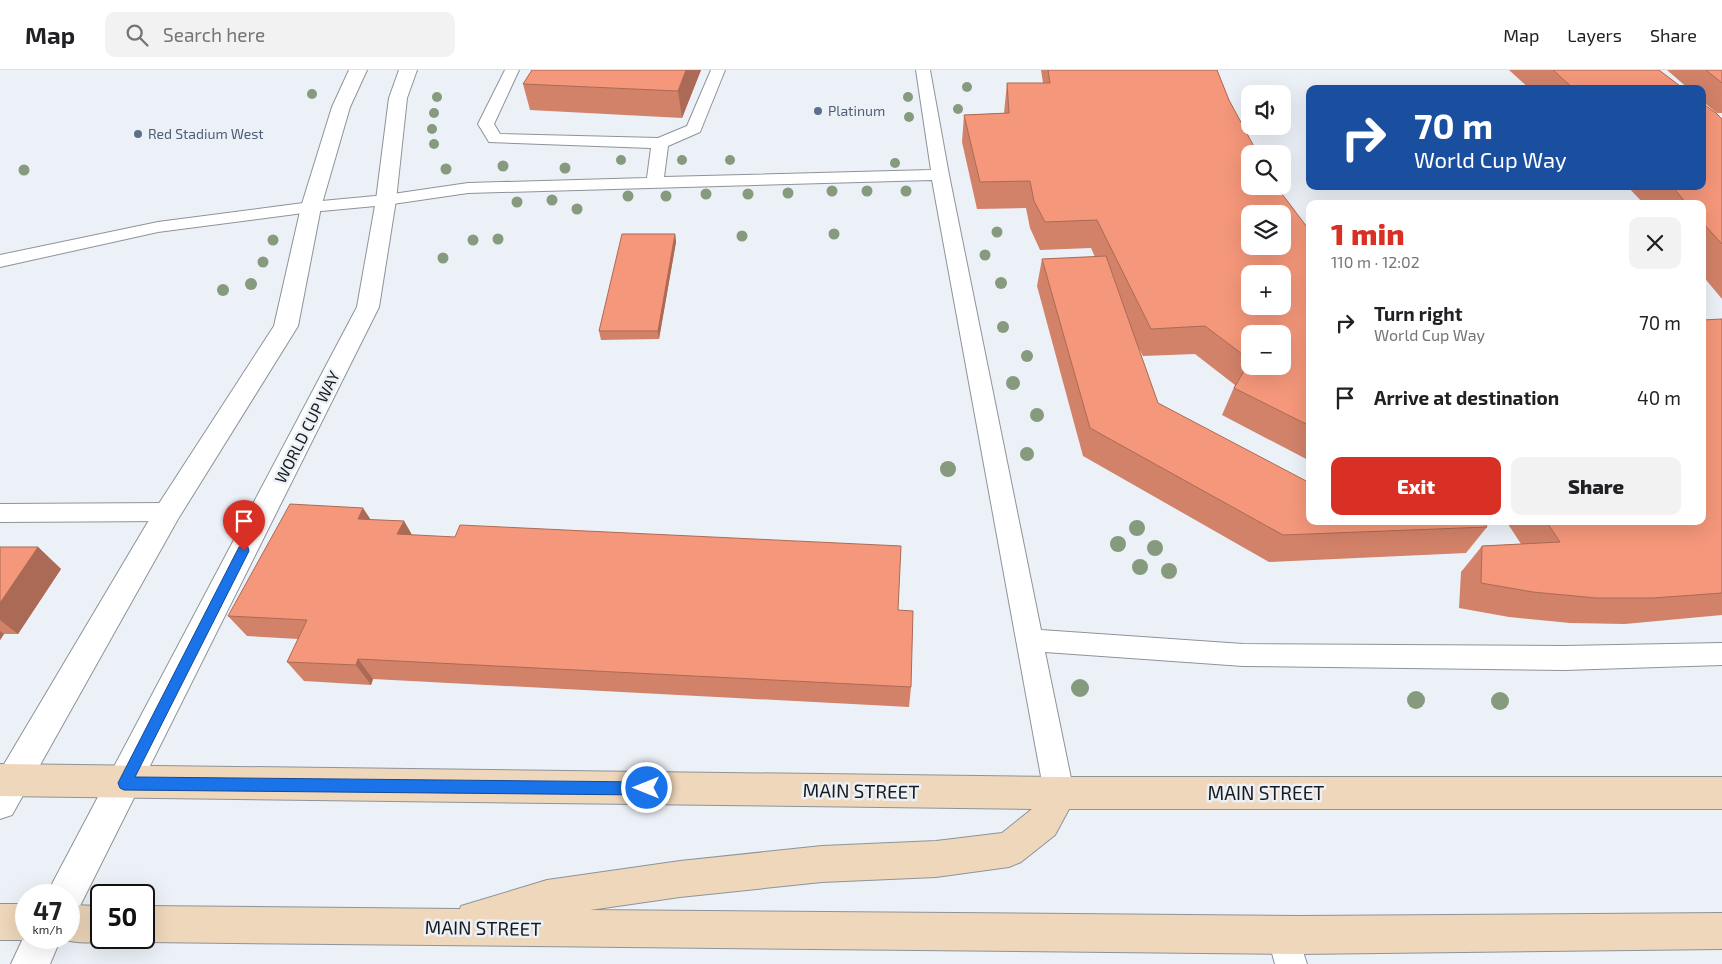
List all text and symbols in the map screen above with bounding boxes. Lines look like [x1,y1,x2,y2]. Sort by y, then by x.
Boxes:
search box [105,12,455,57]
text: Map [25,20,75,49]
icon: search [123,21,151,49]
text: Search here [163,23,265,46]
text: Map [1503,24,1539,46]
text: Layers [1567,24,1622,46]
text: Share [1650,24,1697,46]
map controls [1241,85,1291,375]
button: sound [1241,85,1291,135]
place label: Platinum [828,102,885,119]
text: 70 m [1414,104,1493,146]
marker: Platinum [812,105,824,117]
icon: right [1331,105,1396,170]
place label: Red Stadium West [148,125,264,142]
marker: Red Stadium West [132,128,144,140]
button: search [1241,145,1291,195]
text: World Cup Way [1414,146,1567,172]
button: layers [1241,205,1291,255]
text: 1 min [1331,215,1405,251]
button: close [1629,217,1681,269]
text: 110 m · 12:02 [1331,252,1420,271]
button: + [1241,265,1291,315]
text: Turn right [1374,302,1462,325]
icon: right [1331,309,1359,337]
text: 70 m [1639,311,1681,334]
button: − [1241,325,1291,375]
text: World Cup Way [1374,325,1485,344]
street label: WORLD CUP WAY [270,367,343,486]
icon: arrive [1331,384,1359,412]
text: Arrive at destination [1374,386,1559,409]
text: 40 m [1637,386,1681,409]
button: Exit [1331,457,1501,515]
button: Share [1511,457,1681,515]
pin [223,500,265,551]
icon: arrive [230,507,258,535]
position arrow [620,761,672,813]
street label: MAIN STREET [802,778,920,803]
street label: MAIN STREET [1208,781,1324,804]
speed limit sign: 50 [90,884,155,949]
text: 47 [33,895,62,925]
street label: MAIN STREET [424,915,542,940]
text: km/h [33,922,62,936]

